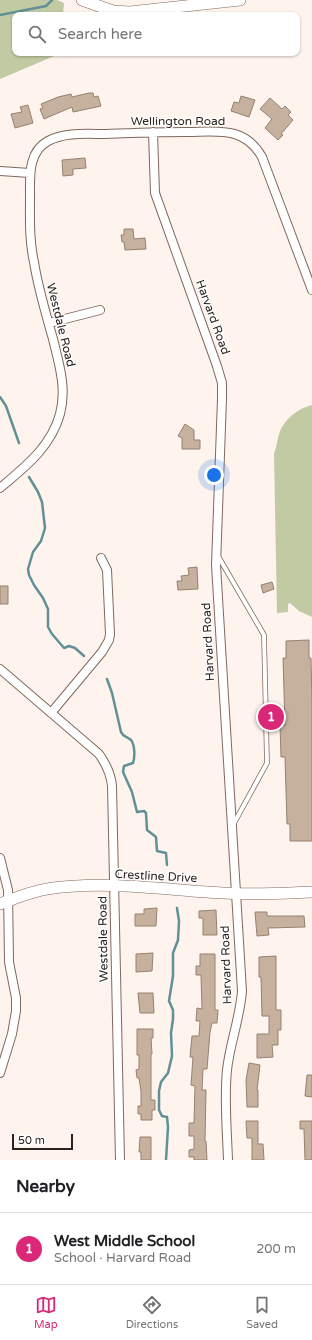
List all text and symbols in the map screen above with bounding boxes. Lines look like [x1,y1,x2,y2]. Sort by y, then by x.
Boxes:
search box [12,12,300,56]
icon: search [26,23,48,45]
text: Search here [58,25,142,43]
street label: Wellington Road [131,114,225,128]
street label: Harvard Road [193,278,233,356]
street label: Westdale Road [44,282,78,368]
your location [204,465,224,485]
street label: Harvard Road [199,602,217,682]
pin: 1 [258,702,284,732]
street label: Crestline Drive [114,867,198,885]
street label: Westdale Road [95,896,111,982]
street label: Harvard Road [218,925,234,1005]
scale bar [12,1132,73,1151]
text: 50 m [18,1134,45,1147]
text: Nearby [16,1176,75,1197]
text: West Middle School [54,1232,195,1250]
text: 1 [25,1241,33,1257]
text: 200 m [256,1241,296,1257]
text: School · Harvard Road [54,1250,191,1266]
tab: Map [34,1294,58,1331]
tab: Directions [126,1294,178,1331]
tab: Saved [246,1294,278,1331]

